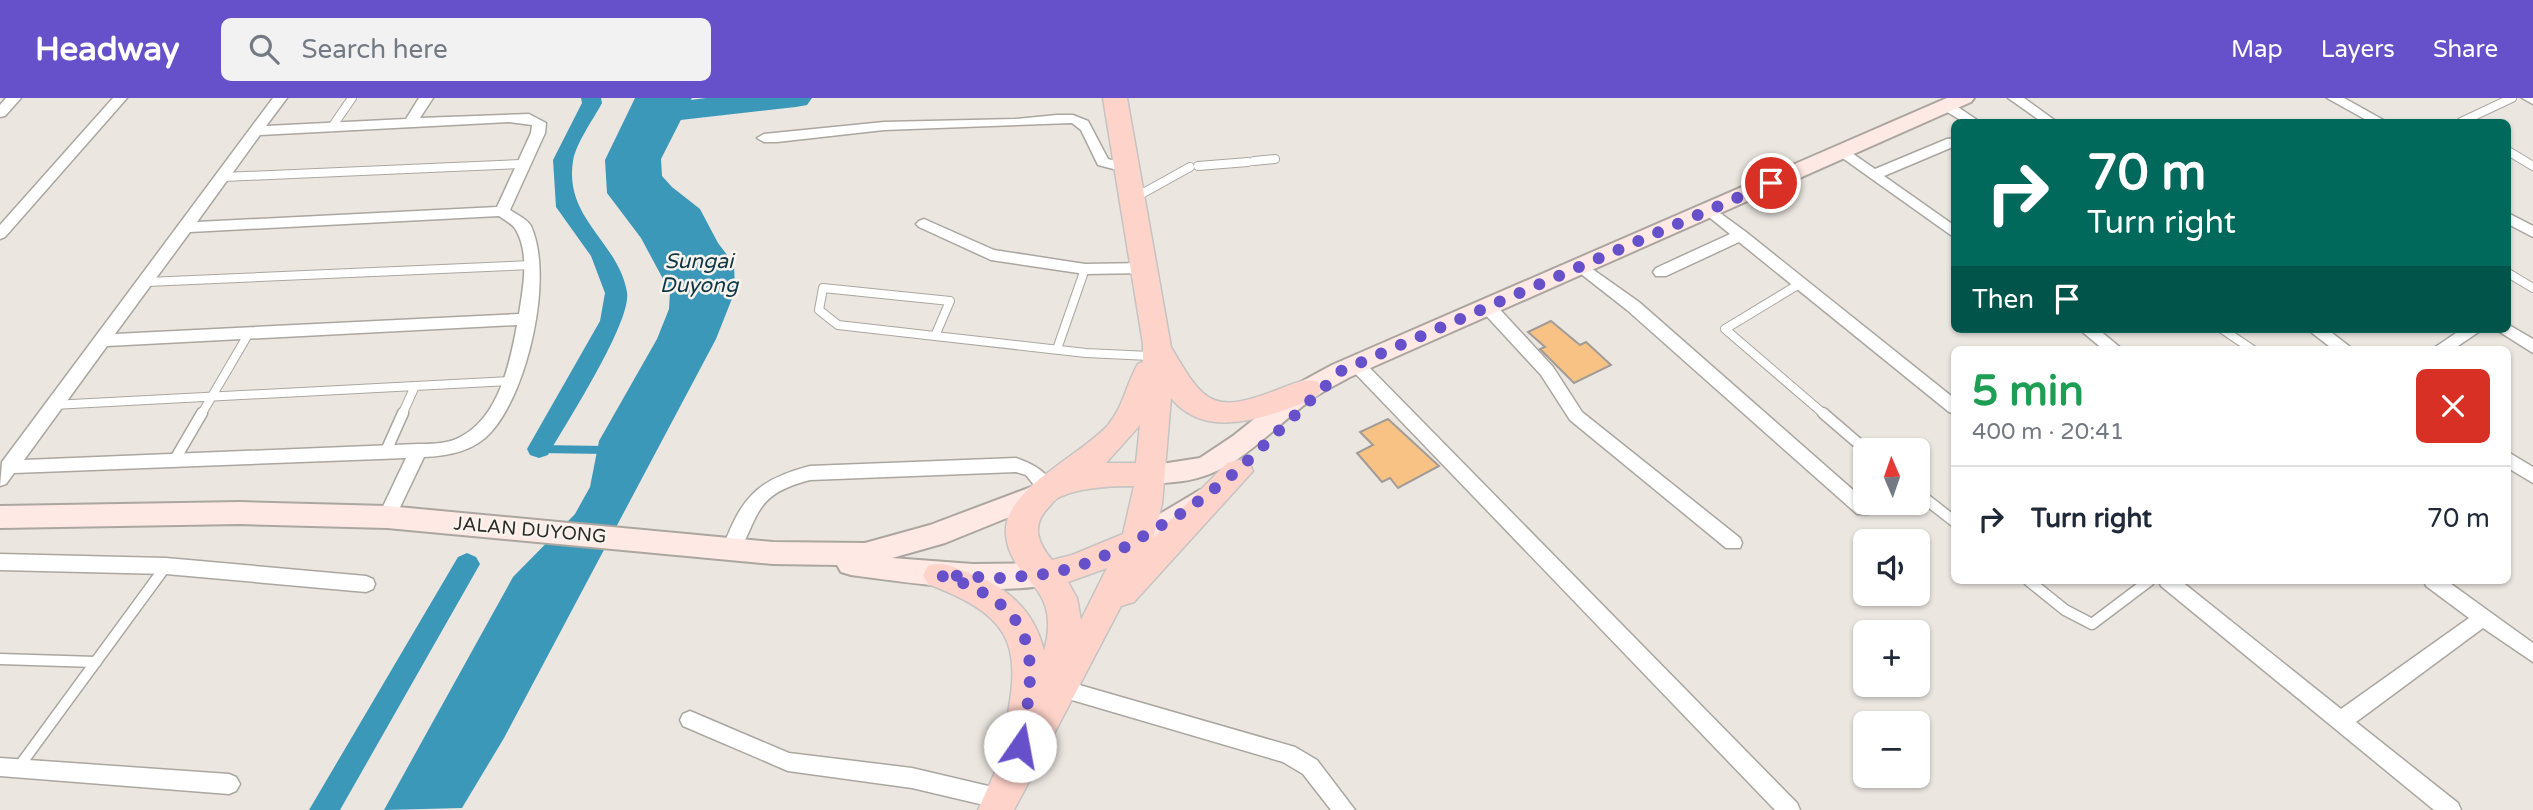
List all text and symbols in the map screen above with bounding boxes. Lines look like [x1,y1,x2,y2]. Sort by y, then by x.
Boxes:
search box [221,18,711,81]
text: Headway [35,30,179,69]
icon: search [245,30,283,68]
text: Search here [301,34,448,65]
text: Map [2231,35,2283,64]
text: Layers [2321,35,2395,64]
text: Share [2433,35,2498,64]
text: 70 m [2087,144,2206,203]
icon: right [1972,147,2063,238]
pin [1741,153,1801,213]
icon: arrive [1752,164,1790,202]
text: Turn right [2087,204,2236,242]
water label: Sungai Duyong [660,249,740,298]
icon: arrive [2048,280,2086,318]
text: Then [1972,284,2034,315]
text: 5 min [1972,366,2084,417]
button: close [2416,369,2490,443]
text: 400 m · 20:41 [1972,418,2124,446]
north arrow [1853,438,1930,514]
map controls [1853,438,1930,788]
icon: right [1972,500,2010,538]
text: Turn right [2031,503,2152,534]
text: 70 m [2427,503,2490,534]
street label: JALAN DUYONG [453,512,607,548]
button: sound [1853,529,1930,606]
button: + [1853,620,1930,697]
position arrow [983,709,1057,783]
button: − [1853,711,1930,788]

